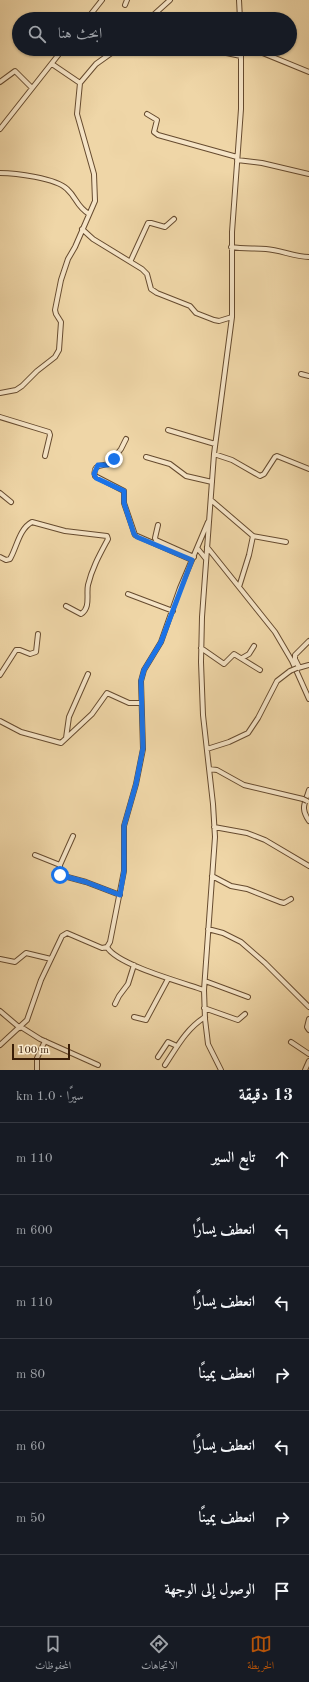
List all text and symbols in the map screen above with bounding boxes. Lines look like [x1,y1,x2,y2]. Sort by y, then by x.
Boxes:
search box [12,12,297,56]
icon: search [26,23,48,45]
text: ابحث هنا [58,27,102,42]
route end [105,450,123,468]
route start [51,866,69,884]
scale bar [12,1042,70,1061]
text: 100 m [18,1045,49,1056]
text: 13 دقيقة [239,1087,293,1104]
text: سيرًا · 1.0 km [16,1090,84,1103]
icon: ahead [271,1148,293,1170]
text: تابع السير [212,1151,255,1166]
text: 110 m [16,1152,53,1165]
icon: left [271,1220,293,1242]
text: انعطف يسارًا [193,1223,255,1238]
text: 600 m [16,1224,53,1237]
icon: left [271,1292,293,1314]
text: انعطف يسارًا [193,1295,255,1310]
text: 110 m [16,1296,53,1309]
icon: right [271,1364,293,1386]
text: انعطف يمينًا [199,1367,255,1382]
text: 80 m [16,1368,45,1381]
icon: left [271,1436,293,1458]
text: انعطف يسارًا [193,1439,255,1454]
text: 60 m [16,1440,45,1453]
icon: right [271,1508,293,1530]
text: انعطف يمينًا [199,1511,255,1526]
text: 50 m [16,1512,45,1525]
icon: arrive [271,1580,293,1602]
text: الوصول إلى الوجهة [164,1583,255,1598]
tab: المحفوظات [35,1633,71,1676]
tab: الاتجاهات [141,1633,178,1676]
tab: الخريطة [247,1633,274,1676]

